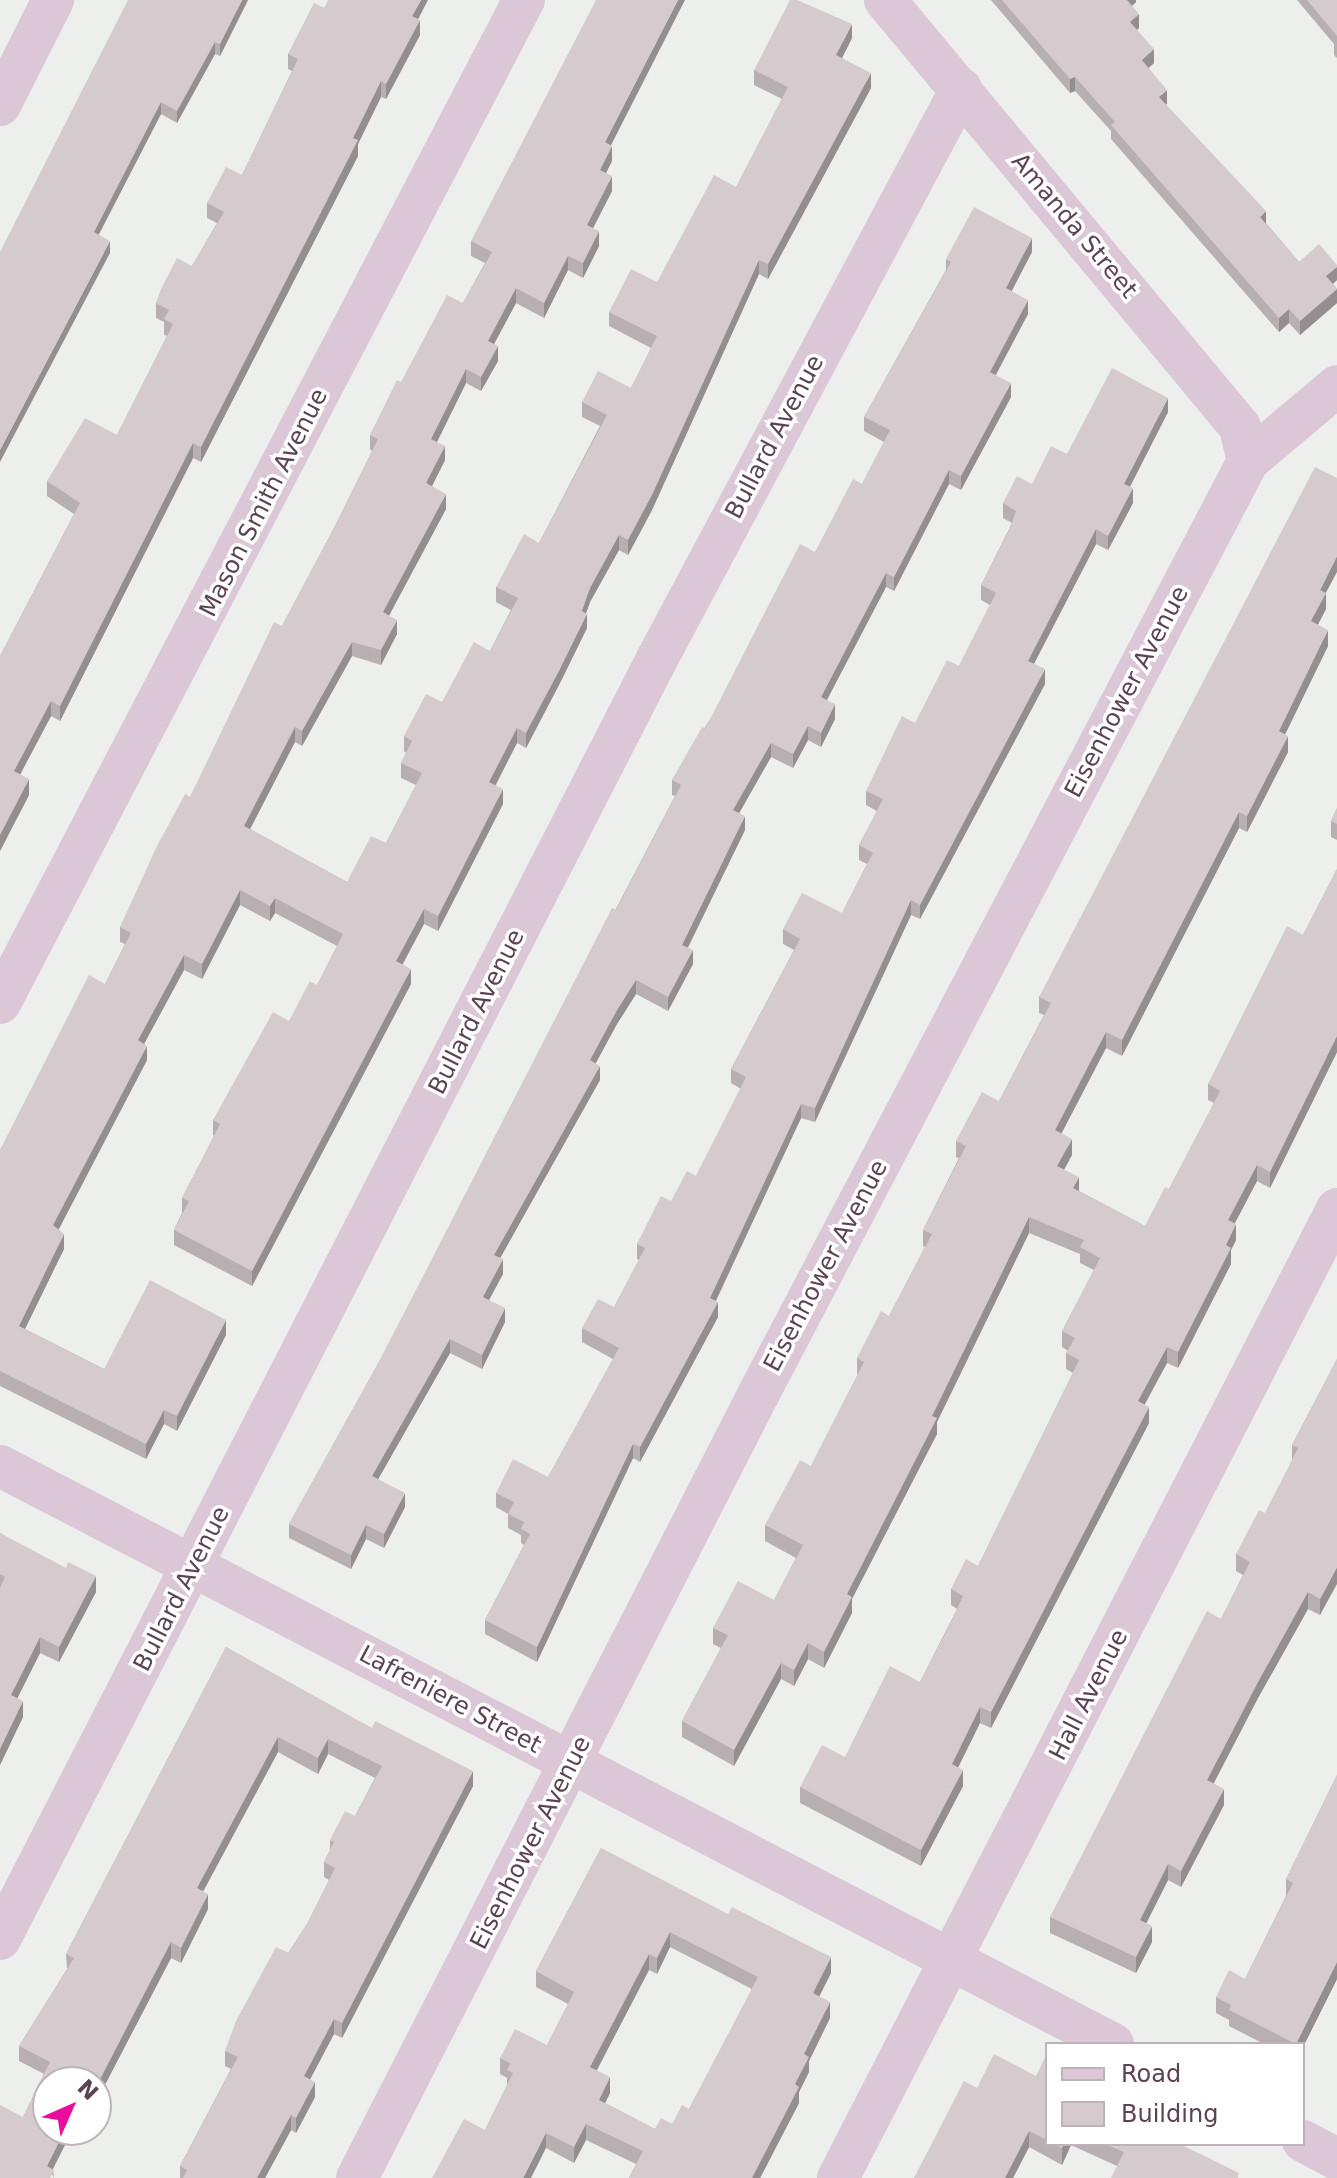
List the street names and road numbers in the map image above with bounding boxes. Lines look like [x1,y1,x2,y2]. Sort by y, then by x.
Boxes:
street label: Amanda Street [1005,148,1143,304]
street label: Bullard Avenue [720,350,830,524]
street label: Mason Smith Avenue [194,384,334,622]
street label: Eisenhower Avenue [1059,581,1195,803]
street label: Bullard Avenue [423,925,531,1099]
street label: Eisenhower Avenue [758,1155,894,1377]
street label: Bullard Avenue [128,1502,236,1676]
street label: Hall Avenue [1044,1625,1134,1765]
street label: Lafreniere Street [354,1640,546,1760]
street label: Eisenhower Avenue [465,1732,597,1954]

